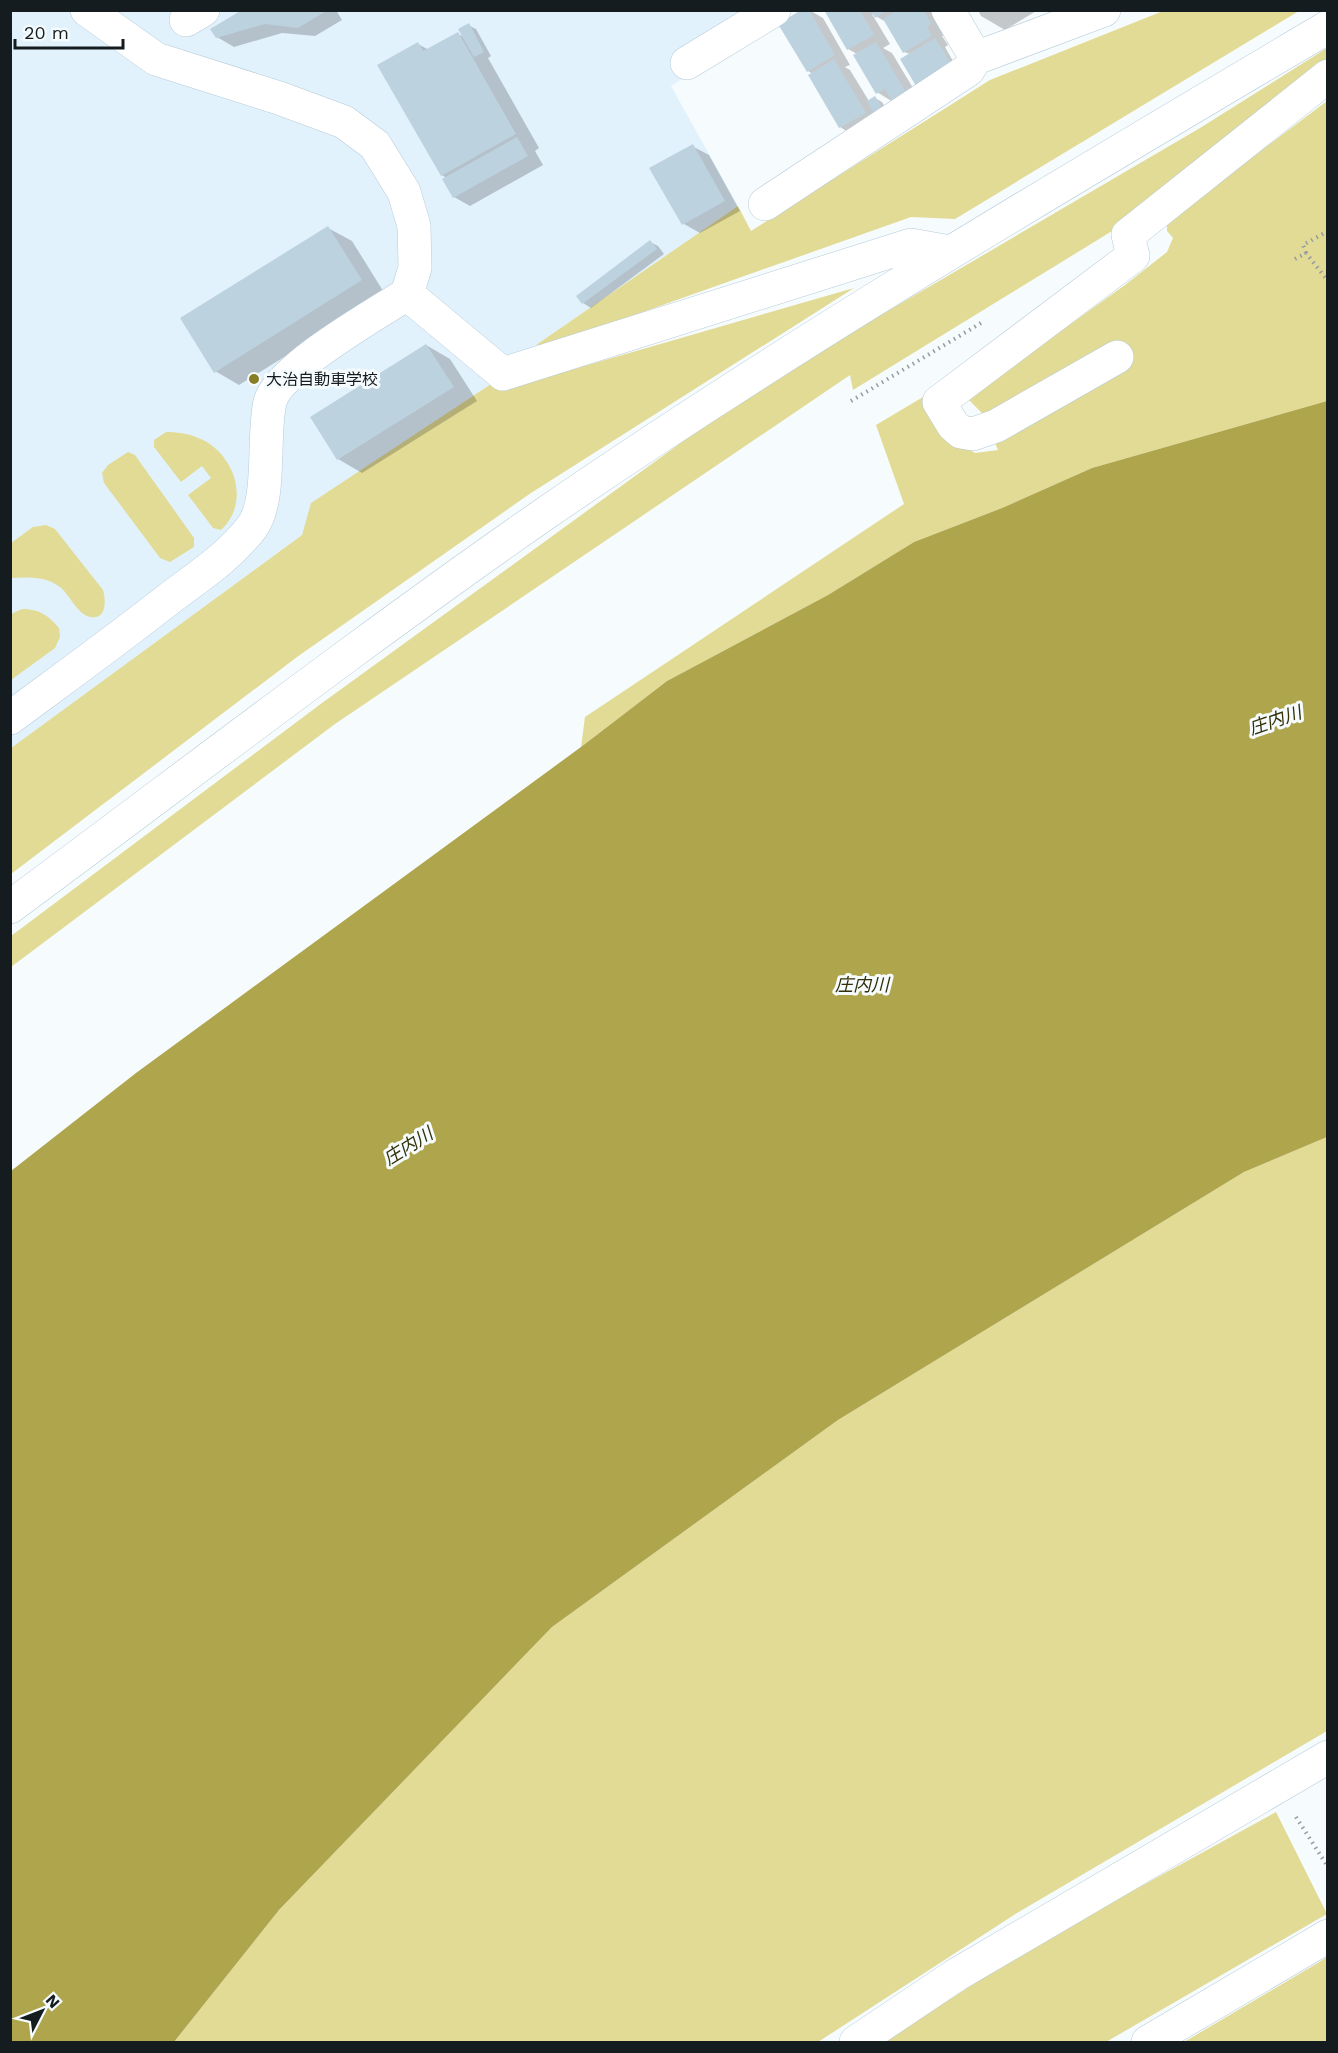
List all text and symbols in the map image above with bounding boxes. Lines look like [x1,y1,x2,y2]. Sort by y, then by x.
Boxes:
scale bar [15,12,123,50]
text: 20 m [24,22,69,43]
place label: 大治自動車学校 [266,370,378,389]
marker: 大治自動車学校 [247,372,261,386]
water label: 庄内川 [1246,701,1306,739]
water label: 庄内川 [835,974,891,995]
water label: 庄内川 [380,1122,438,1169]
north arrow [12,1981,72,2041]
text: N [42,1991,64,2012]

